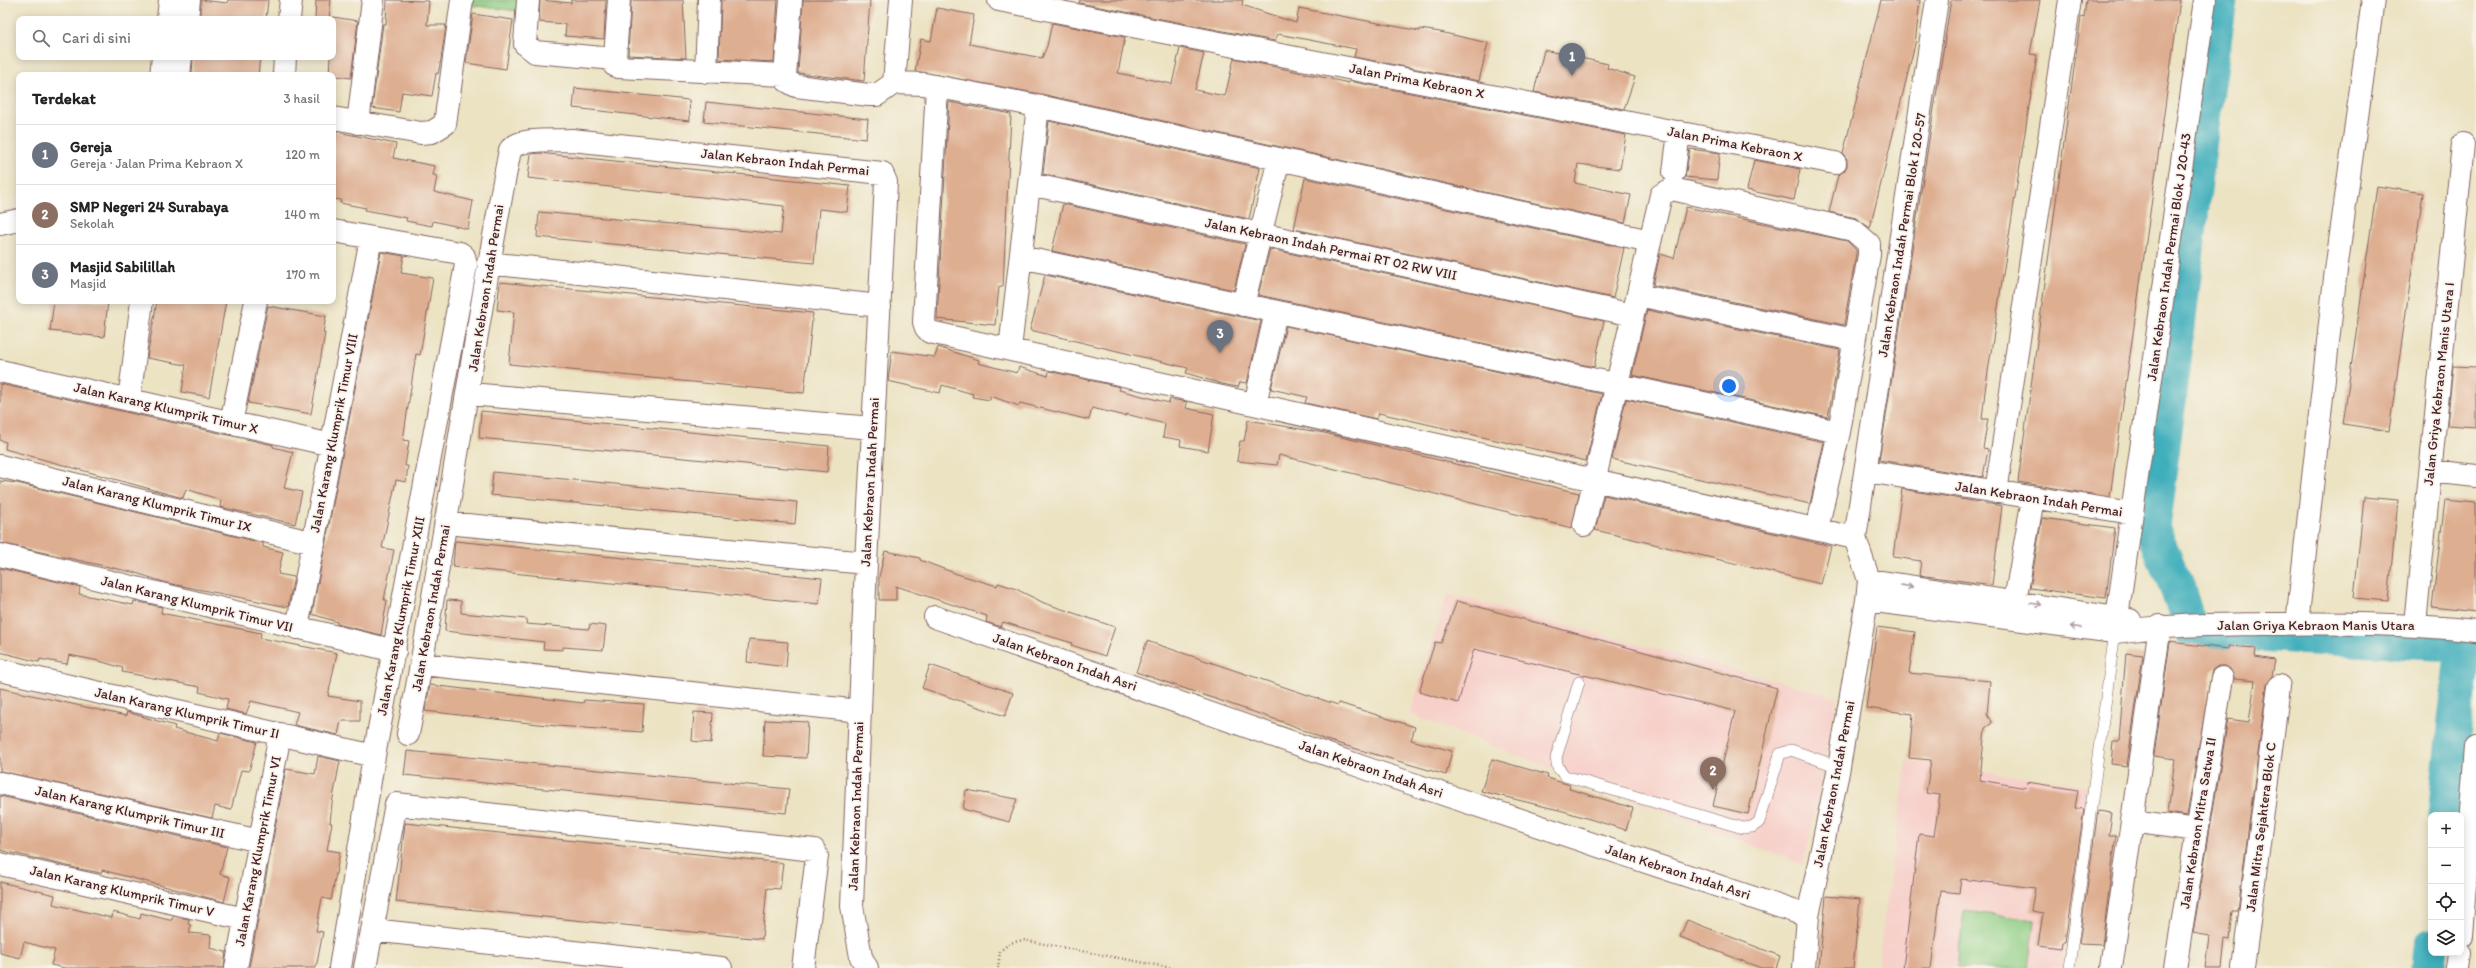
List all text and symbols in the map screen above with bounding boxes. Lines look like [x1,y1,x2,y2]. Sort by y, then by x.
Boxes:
search box [16,16,336,60]
icon: search [30,27,52,49]
text: Cari di sini [62,29,131,47]
pin: 1 [1559,43,1585,76]
street label: Jalan Prima Kebraon X [1348,60,1486,102]
text: Terdekat [32,88,96,108]
text: 3 hasil [283,91,320,106]
street label: Jalan Kebraon Indah Permai Blok I 20-57 [1874,112,1930,358]
street label: Jalan Prima Kebraon X [1666,123,1804,165]
street label: Jalan Kebraon Indah Permai Blok J 20-43 [2143,132,2195,382]
text: Gereja [70,138,112,156]
street label: Jalan Kebraon Indah Permai [700,145,870,179]
text: 1 [42,147,48,162]
text: 120 m [285,147,320,162]
text: Gereja · Jalan Prima Kebraon X [70,156,243,171]
text: SMP Negeri 24 Surabaya [70,198,228,216]
street label: Jalan Kebraon Indah Permai [464,203,508,373]
text: 2 [42,207,48,222]
text: 140 m [284,207,320,222]
street label: Jalan Kebraon Indah Permai RT 02 RW VIII [1204,214,1458,284]
text: Sekolah [70,216,114,231]
text: Masjid Sabilillah [70,258,175,276]
text: 3 [41,267,49,282]
text: 170 m [286,267,320,282]
text: Masjid [70,276,106,291]
street label: Jalan Griya Kebraon Manis Utara I [2420,282,2458,486]
pin: 3 [1207,320,1233,353]
street label: Jalan Karang Klumprik Timur VIII [306,332,362,534]
your location [1719,376,1739,396]
street label: Jalan Karang Klumprik Timur X [72,378,260,438]
street label: Jalan Kebraon Indah Permai [857,397,883,567]
street label: Jalan Karang Klumprik Timur IX [61,472,253,536]
street label: Jalan Kebraon Indah Permai [1954,477,2124,521]
street label: Jalan Karang Klumprik Timur XIII [373,515,429,717]
street label: Jalan Kebraon Indah Permai [408,523,454,693]
street label: Jalan Karang Klumprik Timur VII [99,572,295,636]
one-way arrow [1900,582,1913,590]
one-way arrow [2029,600,2042,608]
street label: Jalan Griya Kebraon Manis Utara [2217,617,2415,634]
one-way arrow [2070,623,2083,631]
street label: Jalan Kebraon Indah Asri [991,629,1139,695]
street label: Jalan Karang Klumprik Timur II [93,683,281,743]
street label: Jalan Kebraon Indah Permai [1810,699,1858,869]
street label: Jalan Kebraon Indah Permai [845,721,867,891]
street label: Jalan Kebraon Indah Asri [1297,736,1445,802]
street label: Jalan Kebraon Mitra Satwa II [2176,736,2220,910]
street label: Jalan Mitra Sejahtera Blok C [2242,741,2280,913]
street label: Jalan Karang Klumprik Timur VI [231,754,285,948]
pin: 2 [1700,757,1726,790]
street label: Jalan Karang Klumprik Timur III [33,782,227,842]
map controls [2428,812,2464,956]
button: + [2428,812,2464,848]
street label: Jalan Kebraon Indah Asri [1603,840,1753,904]
button: − [2428,848,2464,884]
street label: Jalan Karang Klumprik Timur V [28,862,216,921]
button: locate [2428,884,2464,920]
button: layers [2428,920,2464,956]

